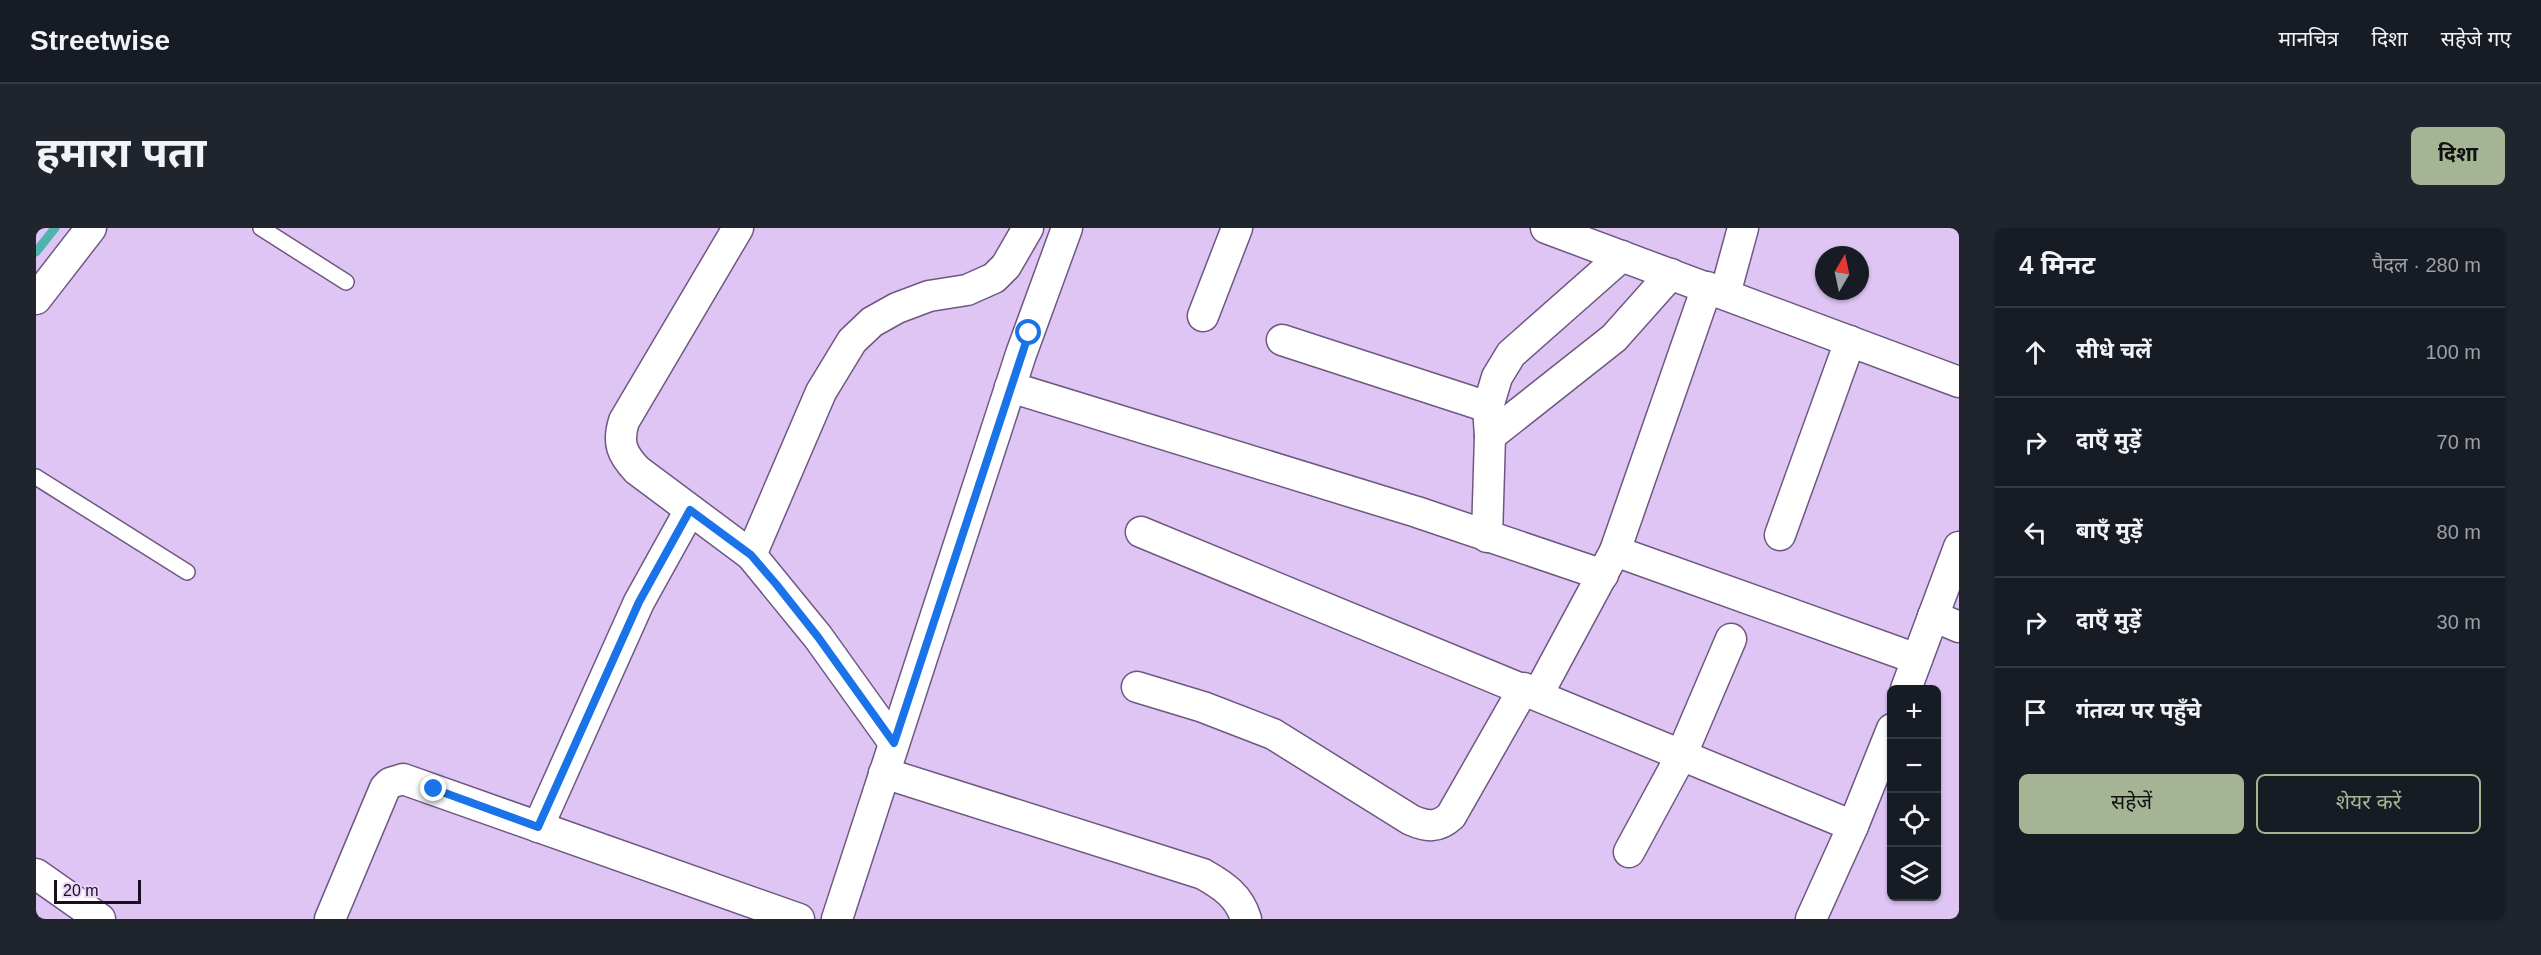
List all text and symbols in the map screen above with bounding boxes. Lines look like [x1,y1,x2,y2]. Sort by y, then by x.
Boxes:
text: Streetwise [30,25,170,56]
text: मानचित्र [2278,27,2338,50]
text: दिशा [2371,27,2408,50]
text: सहेजे गए [2441,27,2511,50]
button: दिशा [2411,127,2505,185]
text: हमारा पता [36,129,206,176]
north arrow [1815,246,1869,300]
text: 4 मिनट [2019,250,2095,280]
text: पैदल · 280 m [2372,254,2481,276]
route start [1015,319,1041,345]
icon: ahead [2019,336,2052,369]
text: सीधे चलें [2076,338,2151,363]
text: 100 m [2425,341,2481,363]
icon: right [2019,426,2052,459]
text: दाएँ मुड़ें [2076,428,2141,453]
text: 70 m [2437,431,2481,453]
icon: left [2019,516,2052,549]
text: बाएँ मुड़ें [2076,518,2142,543]
text: 80 m [2437,521,2481,543]
icon: right [2019,606,2052,639]
text: दाएँ मुड़ें [2076,608,2141,633]
text: 30 m [2437,611,2481,633]
map controls [1887,685,1941,901]
button: + [1887,685,1941,739]
icon: arrive [2019,696,2052,729]
text: गंतव्य पर पहुँचे [2076,698,2201,723]
button: − [1887,739,1941,793]
button: सहेजें [2019,774,2244,834]
button: शेयर करें [2256,774,2481,834]
route end [420,775,446,801]
button: locate [1887,793,1941,847]
button: layers [1887,847,1941,901]
scale bar [54,877,141,904]
text: 20 m [63,882,99,899]

